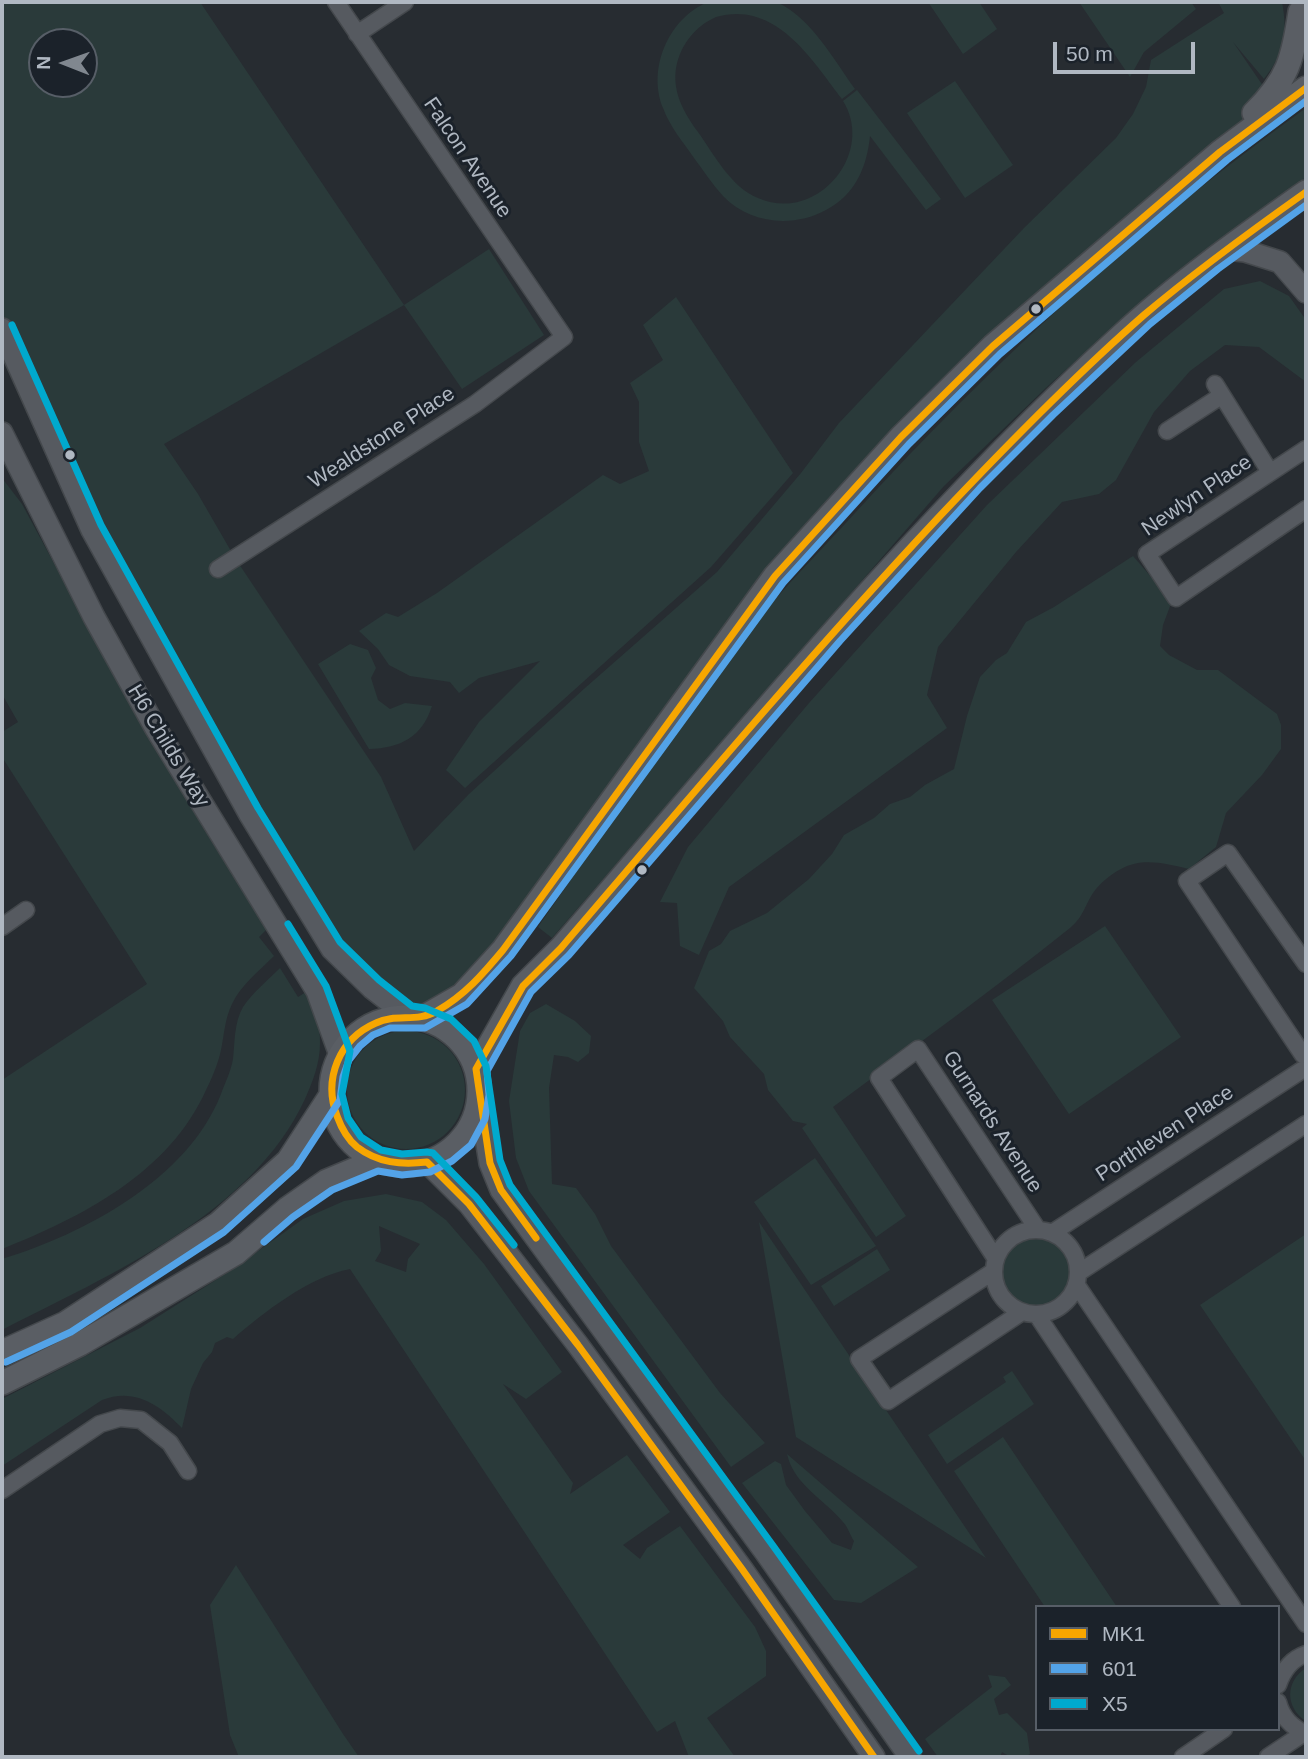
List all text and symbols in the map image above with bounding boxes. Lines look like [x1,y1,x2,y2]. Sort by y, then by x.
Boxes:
north arrow [28,28,98,98]
scale bar [1056,28,1198,72]
text: 50 m [1066,42,1113,65]
text: N [33,56,54,70]
street label: Falcon Avenue [417,93,517,223]
unlabelled marker [1029,302,1043,316]
street label: Wealdstone Place [304,381,460,495]
unlabelled marker [63,448,77,462]
street label: Newlyn Place [1137,450,1257,542]
street label: H6 Childs Way [122,680,214,812]
unlabelled marker [635,863,649,877]
street label: Gurnards Avenue [937,1046,1047,1198]
street label: Porthleven Place [1092,1080,1238,1188]
legend [1035,1605,1280,1731]
text: MK1 [1102,1622,1145,1645]
text: 601 [1102,1657,1137,1680]
text: X5 [1102,1692,1128,1715]

